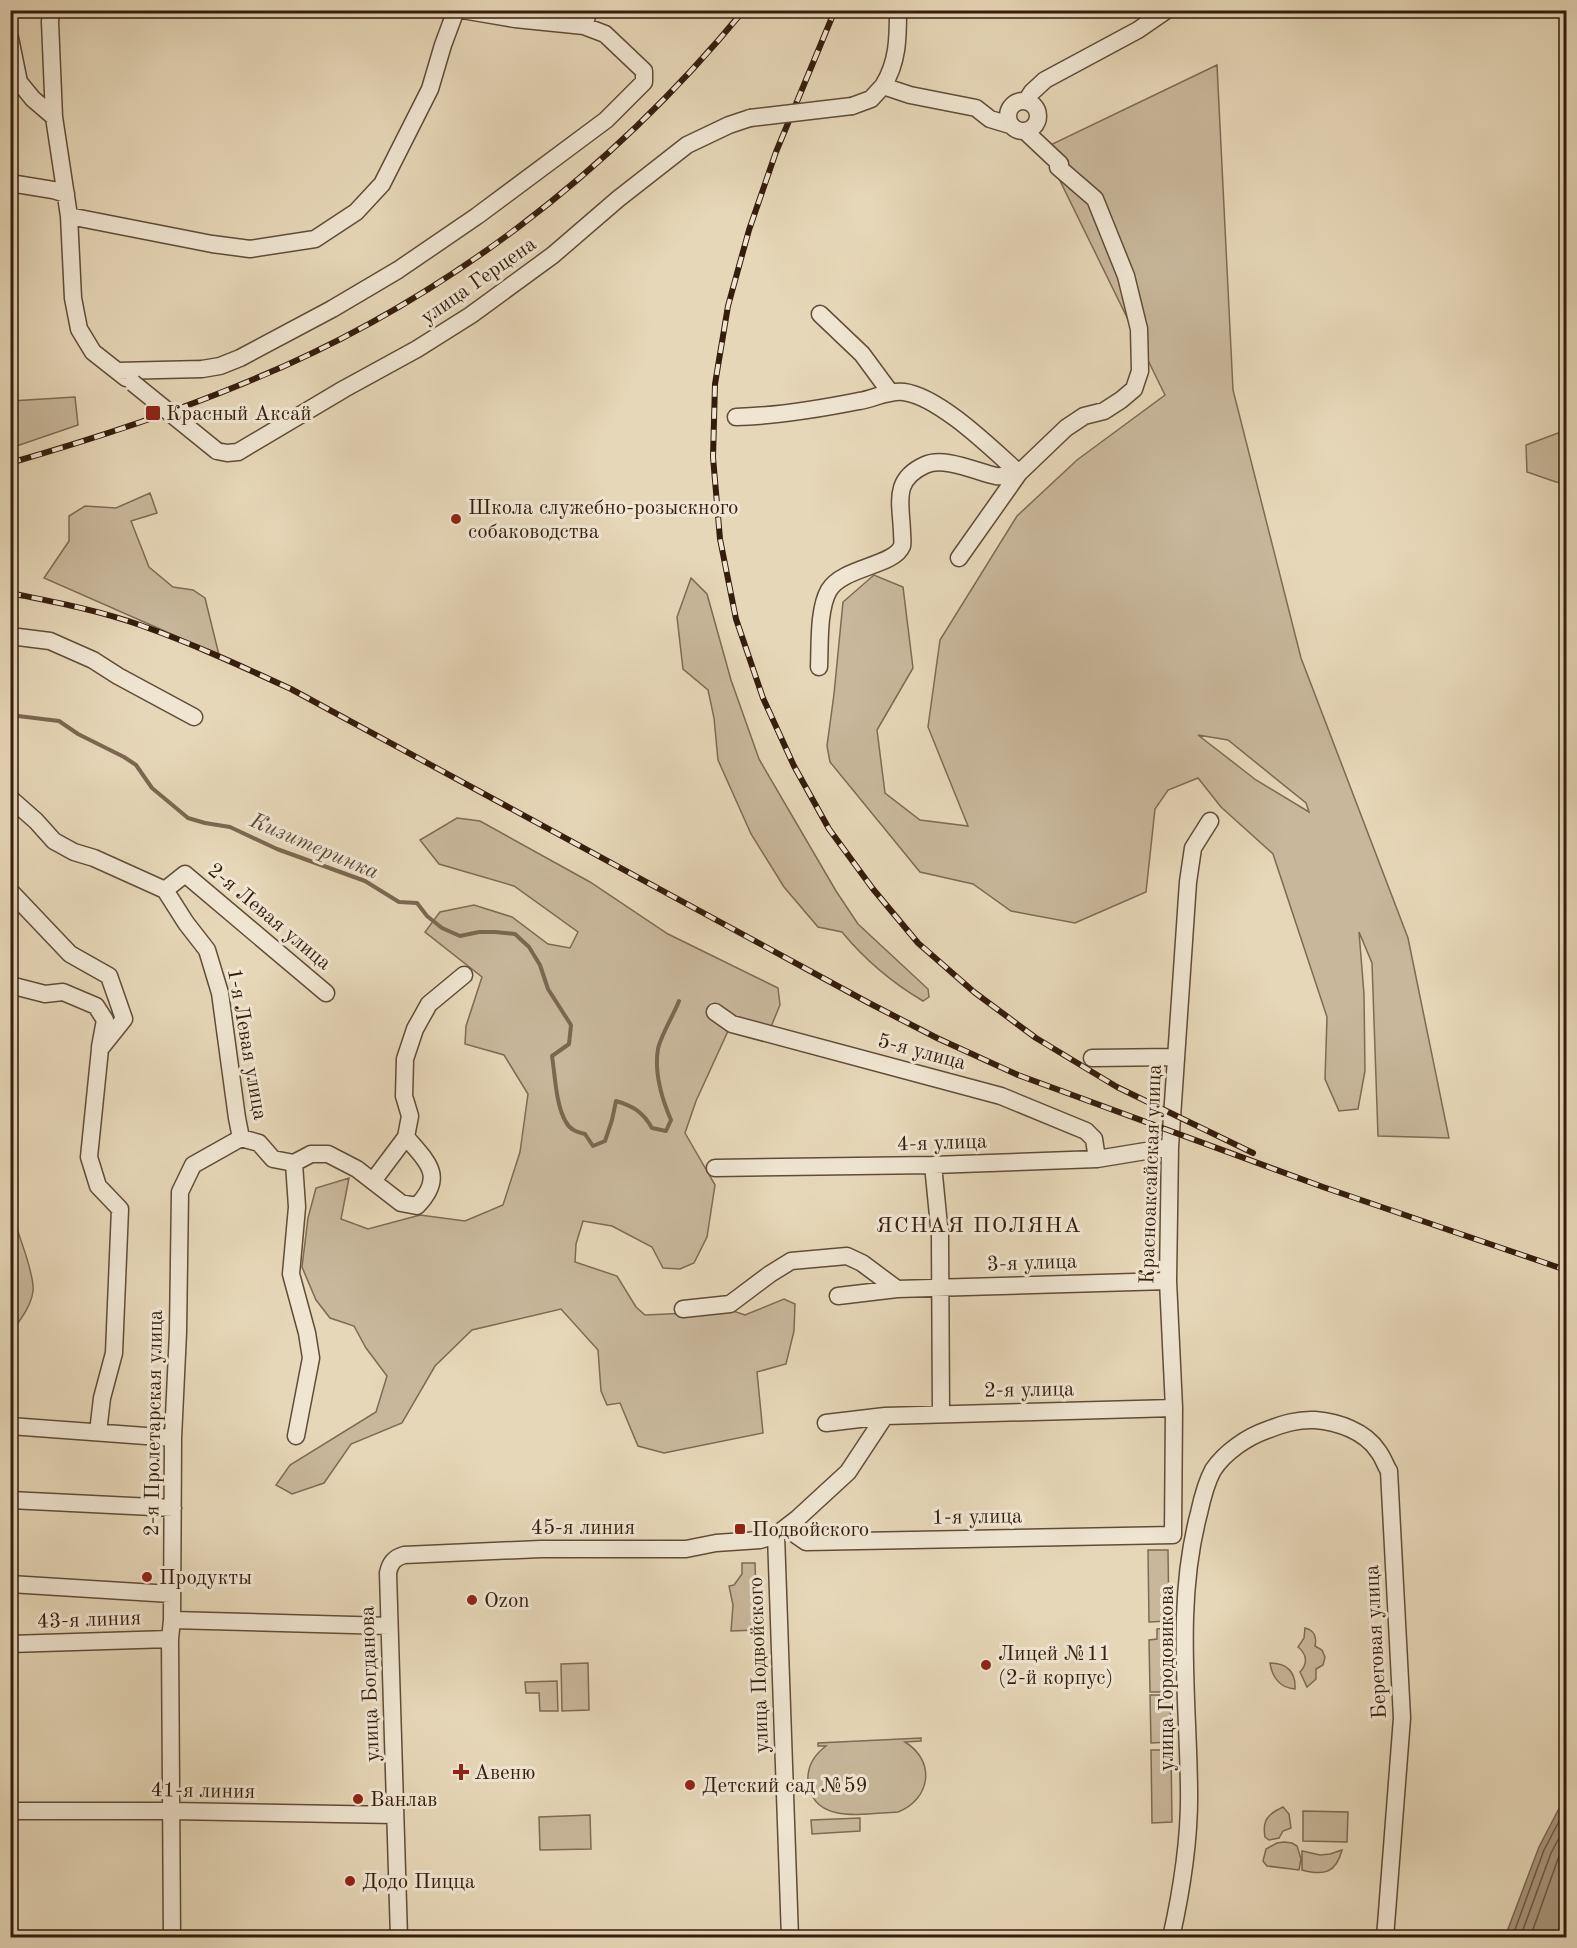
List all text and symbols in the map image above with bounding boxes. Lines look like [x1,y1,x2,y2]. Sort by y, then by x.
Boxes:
street label: улица Герцена [417,234,540,329]
marker: Красный Аксай [144,404,162,422]
place label: Красный Аксай [166,404,312,425]
place label: Школа служебно-розыскного собаководства [468,498,738,543]
marker: Школа служебно-розыскного собаководства [449,512,463,526]
water label: Кизитеринка [246,809,382,884]
street label: 2-я Левая улица [203,860,335,975]
street label: 1-я Левая улица [223,967,270,1122]
street label: 5-я улица [875,1031,968,1074]
street label: Красноаксайская улица [1137,1064,1166,1284]
street label: 4-я улица [896,1131,988,1156]
district label: ЯСНАЯ ПОЛЯНА [876,1215,1082,1237]
street label: 3-я улица [986,1251,1078,1276]
street label: 2-я Пролетарская улица [142,1310,167,1536]
street label: 2-я улица [984,1379,1074,1402]
street label: 1-я улица [932,1506,1022,1529]
street label: 45-я линия [531,1518,635,1539]
place label: Подвойского [752,1520,869,1541]
marker: Подвойского [733,1522,747,1536]
street label: Береговая улица [1362,1564,1391,1720]
place label: Продукты [159,1568,252,1589]
marker: Продукты [140,1570,154,1584]
street label: улица Подвойского [746,1576,773,1754]
street label: улица Городовикова [1157,1585,1178,1771]
place label: Ozon [484,1591,530,1612]
marker: Ozon [465,1593,479,1607]
street label: улица Богданова [357,1605,384,1762]
street label: 43-я линия [36,1608,142,1633]
place label: Лицей №11 (2-й корпус) [998,1644,1113,1689]
marker: Лицей №11 (2-й корпус) [979,1658,993,1672]
marker: Авеню [452,1763,470,1781]
place label: Авеню [474,1763,535,1784]
place label: Детский сад №59 [702,1776,868,1797]
marker: Детский сад №59 [683,1778,697,1792]
street label: 41-я линия [151,1780,255,1803]
place label: Ванлав [370,1790,437,1811]
marker: Ванлав [351,1792,365,1806]
place label: Додо Пицца [362,1872,475,1893]
marker: Додо Пицца [343,1874,357,1888]

